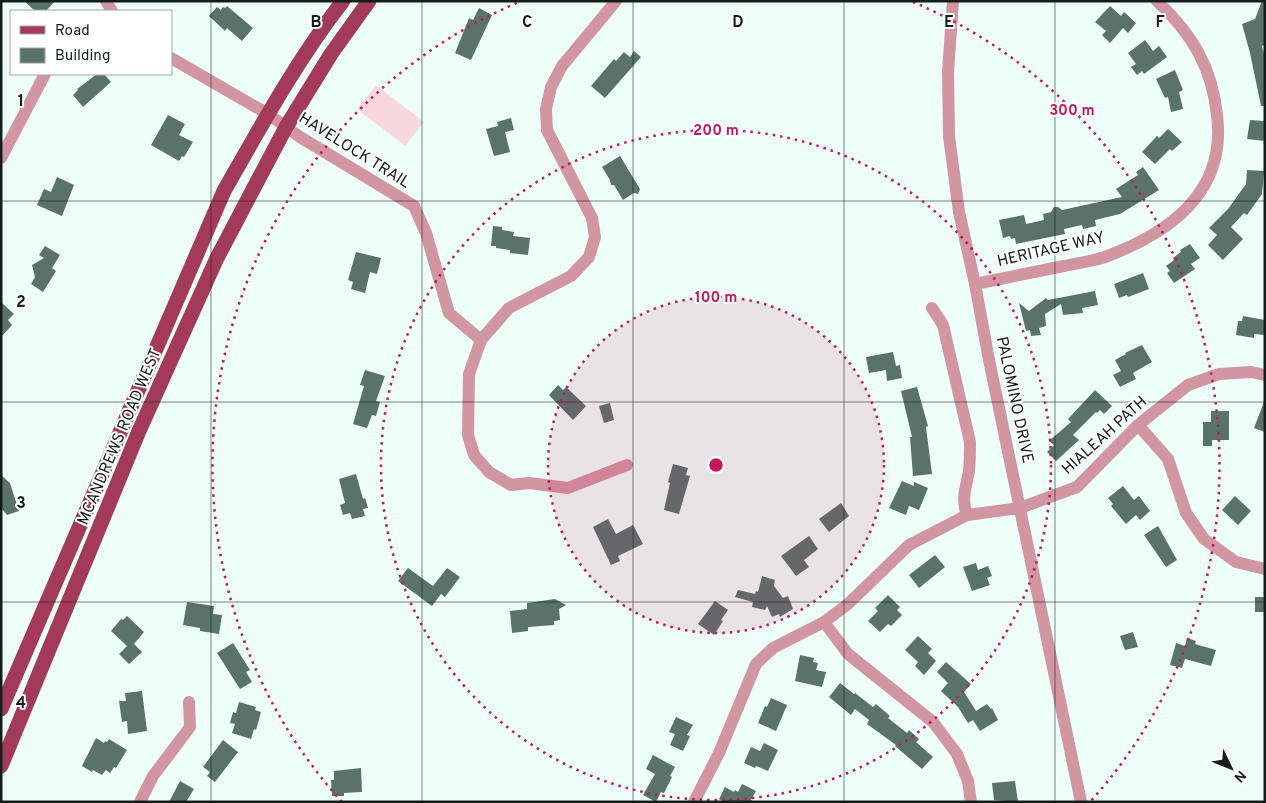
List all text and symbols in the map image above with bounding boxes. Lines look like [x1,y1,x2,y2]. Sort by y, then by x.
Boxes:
legend [10,10,172,75]
text: B [310,13,322,33]
text: C [522,13,532,33]
text: D [732,13,744,33]
text: E [944,13,954,33]
text: F [1155,13,1165,33]
text: Road [55,22,90,41]
text: Building [55,47,110,66]
text: 1 [18,92,24,112]
text: 300 m [1049,102,1095,121]
street label: HAVELOCK TRAIL [294,109,414,193]
text: 200 m [693,122,739,141]
street label: HERITAGE WAY [995,228,1107,272]
text: 100 m [695,289,737,308]
text: 2 [16,293,26,313]
street label: PALOMINO DRIVE [991,335,1037,465]
street label: MCANDREWS ROAD WEST [74,346,166,528]
street label: HIALEAH PATH [1058,392,1152,480]
centre of rings [707,456,725,474]
text: 3 [16,494,26,514]
text: 4 [16,694,26,714]
north arrow [1206,743,1256,793]
text: N [1230,766,1249,785]

